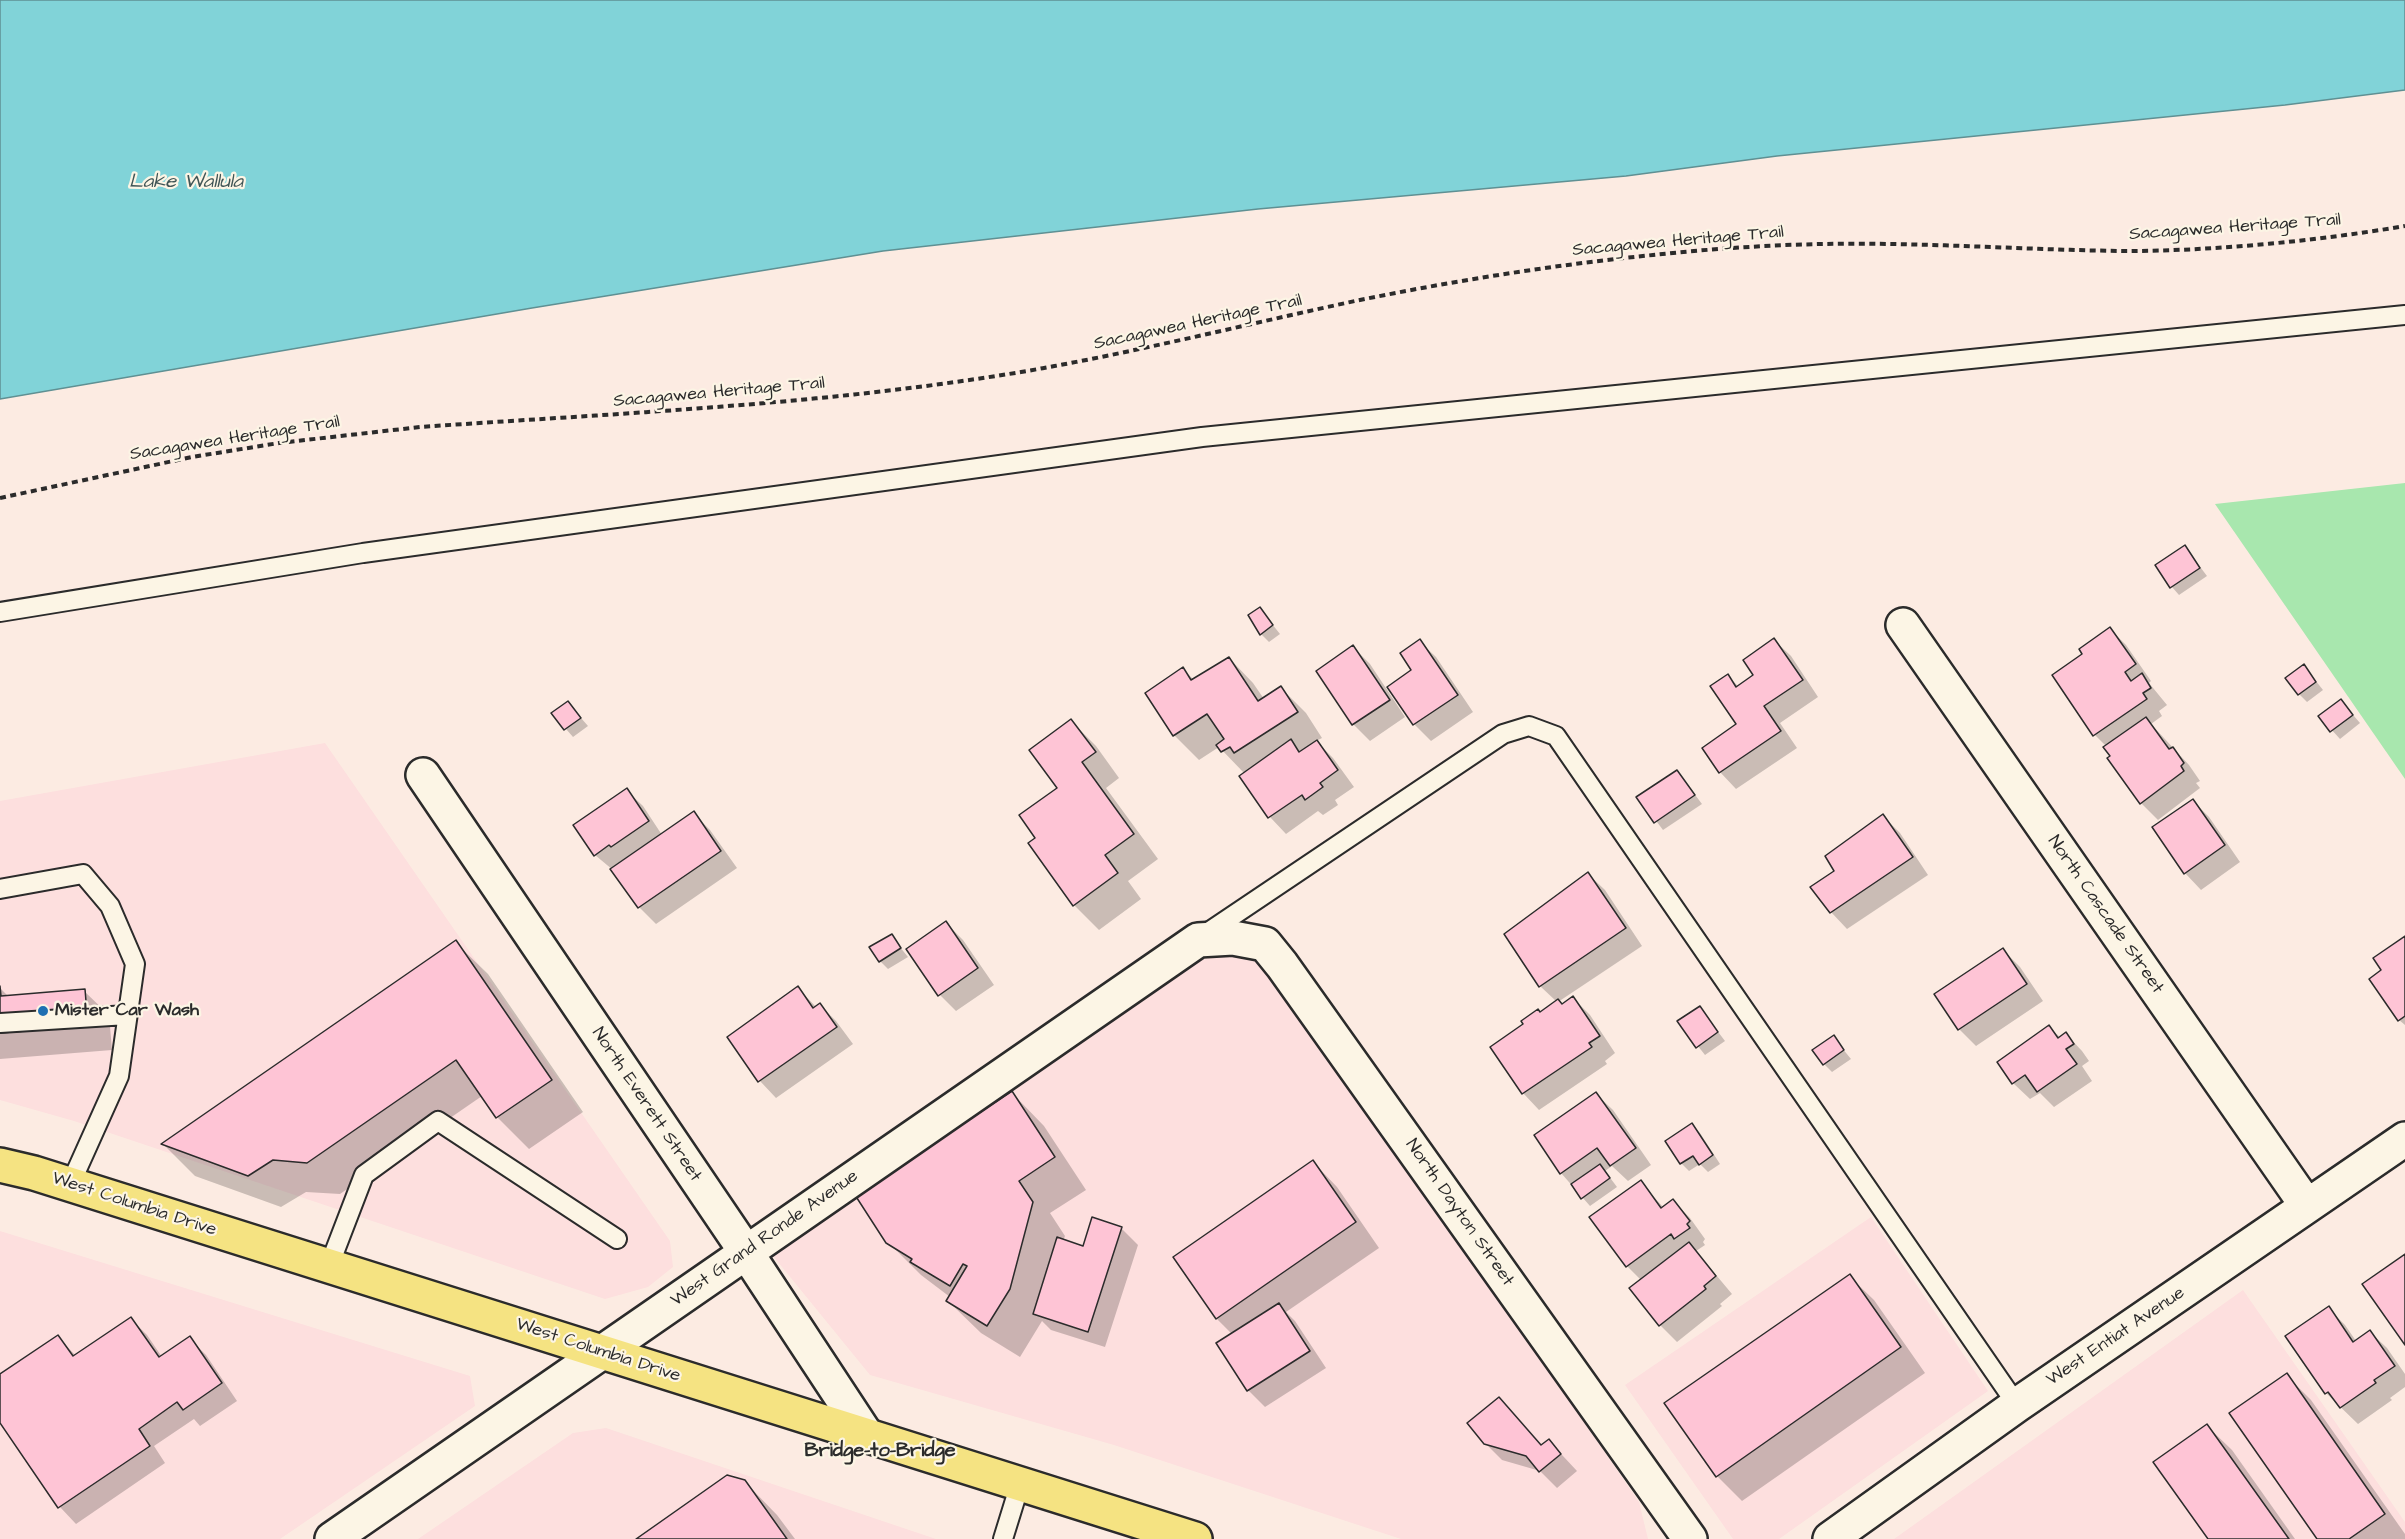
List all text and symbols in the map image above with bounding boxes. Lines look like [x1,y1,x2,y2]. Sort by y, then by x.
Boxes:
water label: Lake Wallula [129,171,243,195]
street label: Sacagawea Heritage Trail [2128,210,2342,246]
street label: Sacagawea Heritage Trail [1571,222,1785,262]
street label: Sacagawea Heritage Trail [1092,290,1304,356]
street label: Sacagawea Heritage Trail [612,373,826,413]
street label: Sacagawea Heritage Trail [129,412,341,466]
street label: North Cascade Street [2042,832,2168,998]
place label: Mister Car Wash [55,1000,199,1022]
marker: Mister Car Wash [36,1004,50,1018]
street label: North Everett Street [586,1024,706,1186]
street label: North Dayton Street [1400,1135,1518,1291]
street label: West Grand Ronde Avenue [667,1166,863,1312]
street label: West Columbia Drive [49,1168,219,1242]
street label: West Entiat Avenue [2043,1283,2189,1391]
street label: West Columbia Drive [513,1314,683,1388]
district label: Bridge-to-Bridge [804,1440,956,1464]

